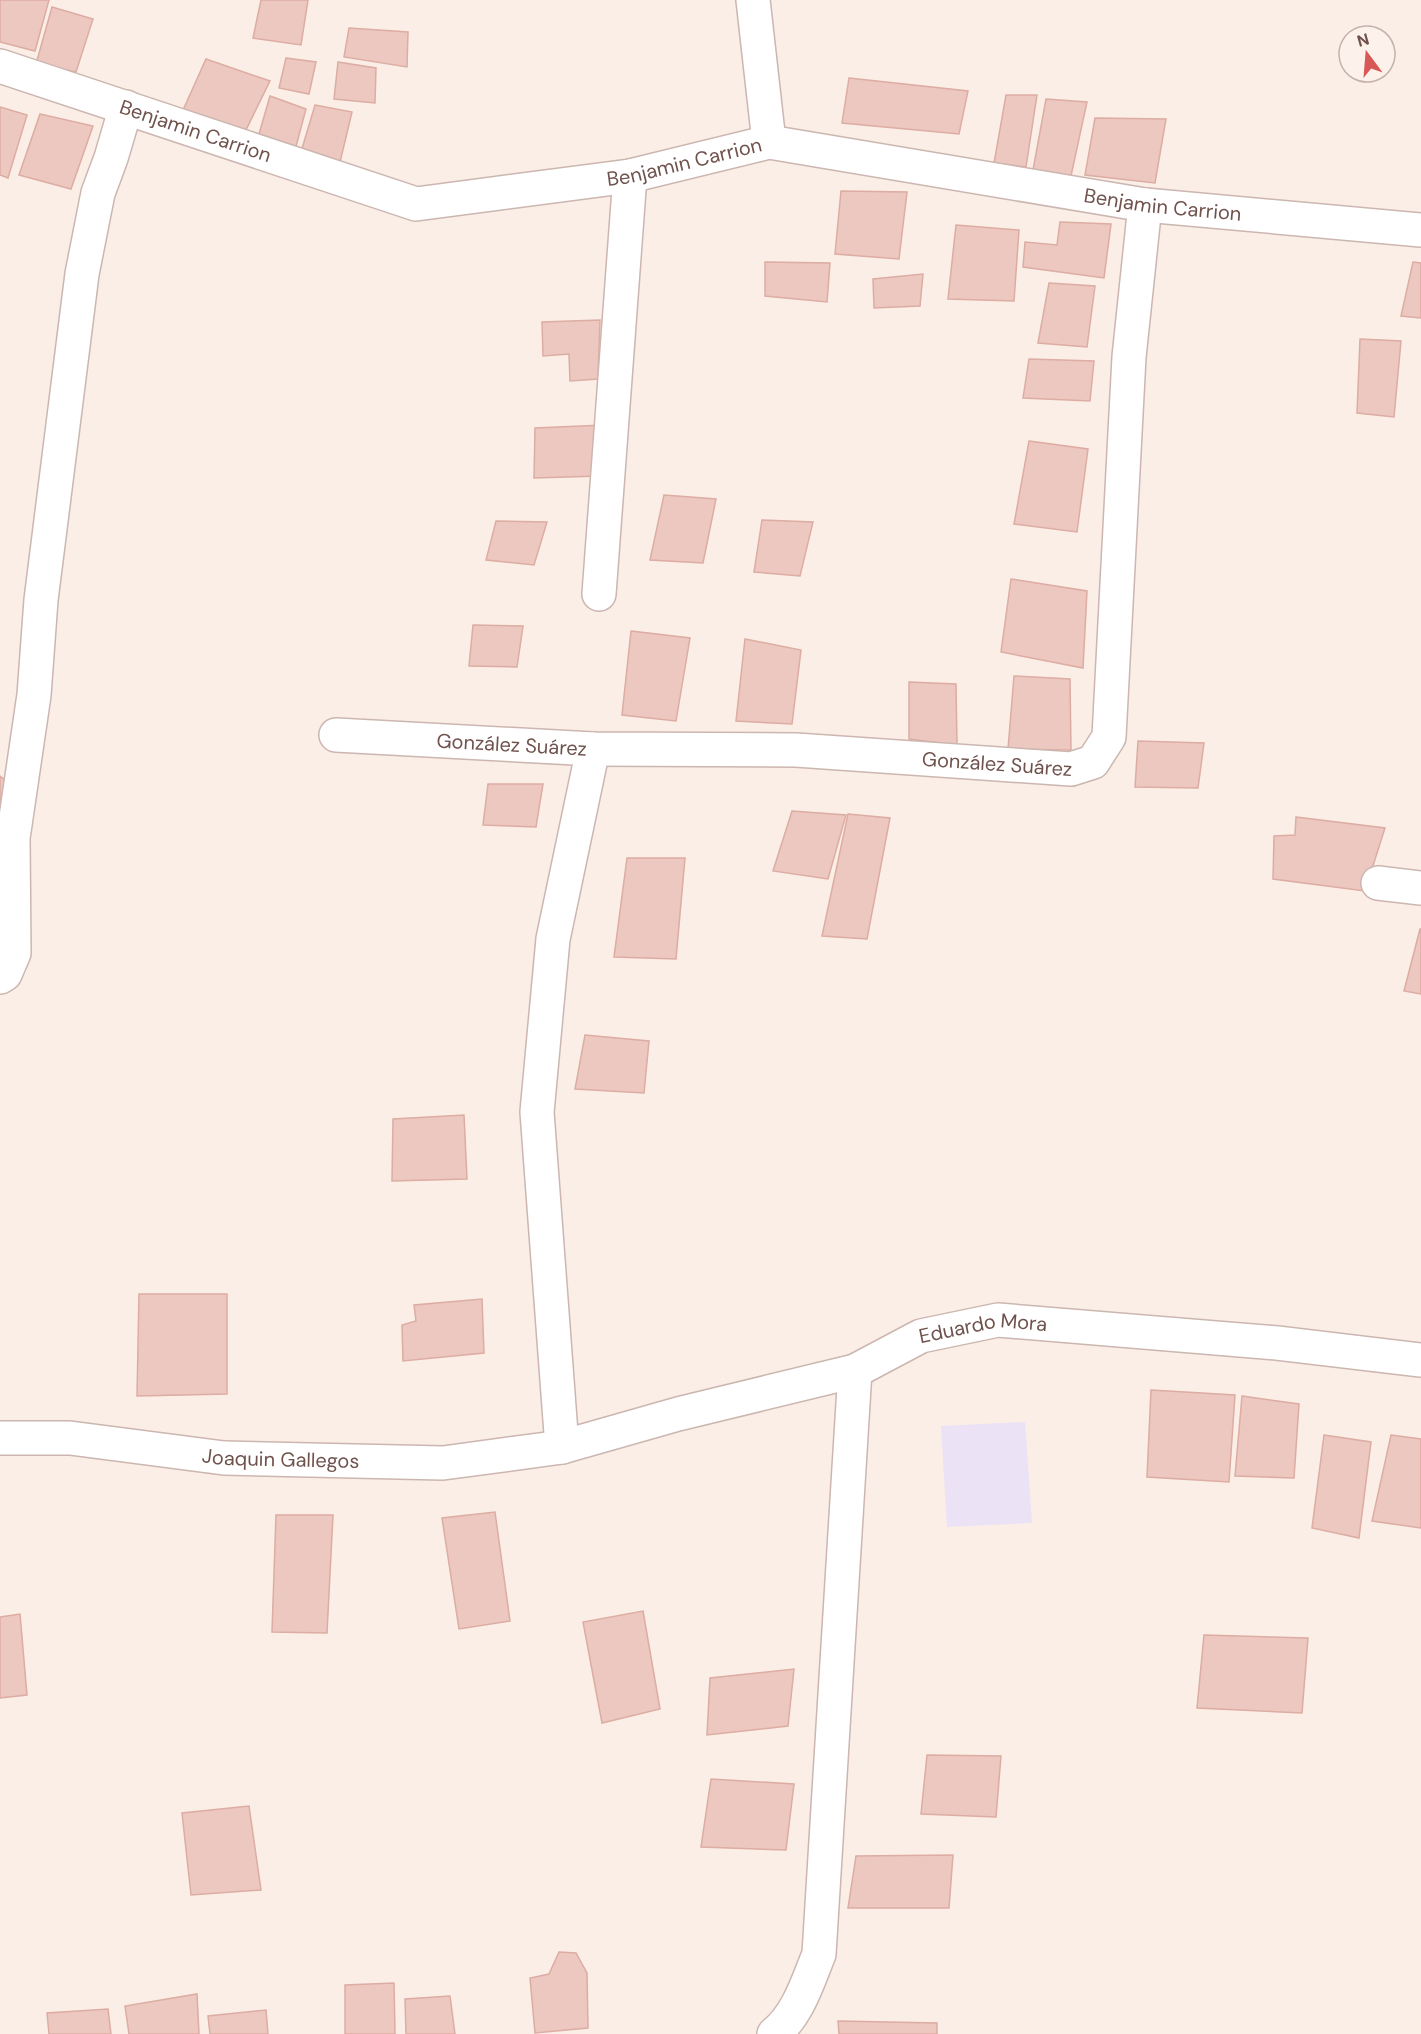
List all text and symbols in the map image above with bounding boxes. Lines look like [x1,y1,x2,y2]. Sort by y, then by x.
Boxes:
north arrow [1337,24,1397,84]
text: N [1354,28,1372,52]
street label: Benjamin Carrion [116,94,275,168]
street label: Benjamin Carrion [605,131,764,192]
street label: Benjamin Carrion [1082,182,1243,227]
street label: González Suárez [436,727,588,762]
street label: González Suárez [921,746,1073,782]
street label: Eduardo Mora [917,1307,1048,1349]
street label: Joaquin Gallegos [200,1442,360,1474]

